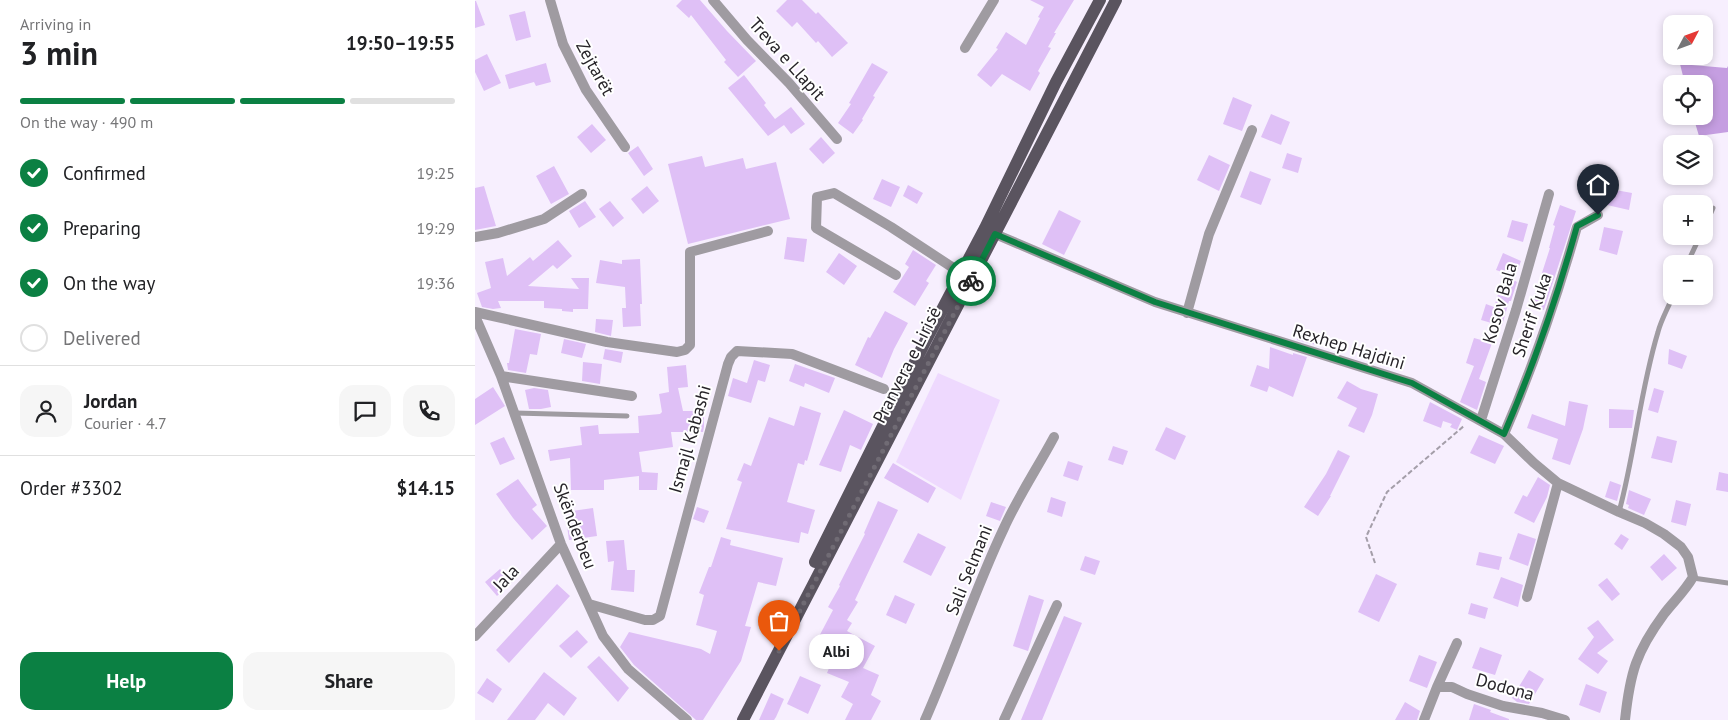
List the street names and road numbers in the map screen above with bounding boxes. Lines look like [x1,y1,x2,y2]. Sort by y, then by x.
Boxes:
street label: Treva e Llapit [744,13,831,105]
street label: Zejtarët [571,36,620,99]
street label: Kosov Bala [1477,260,1522,346]
street label: Sherif Kuka [1506,270,1557,360]
street label: Pranvera e Lirisë [867,303,946,427]
street label: Rexhep Hajdini [1290,319,1408,375]
street label: Ismajl Kabashi [663,382,716,496]
street label: Skënderbeu [549,479,602,572]
street label: Sali Selmani [940,521,997,618]
street label: Jala [487,559,524,597]
street label: Dodona [1473,668,1537,705]

